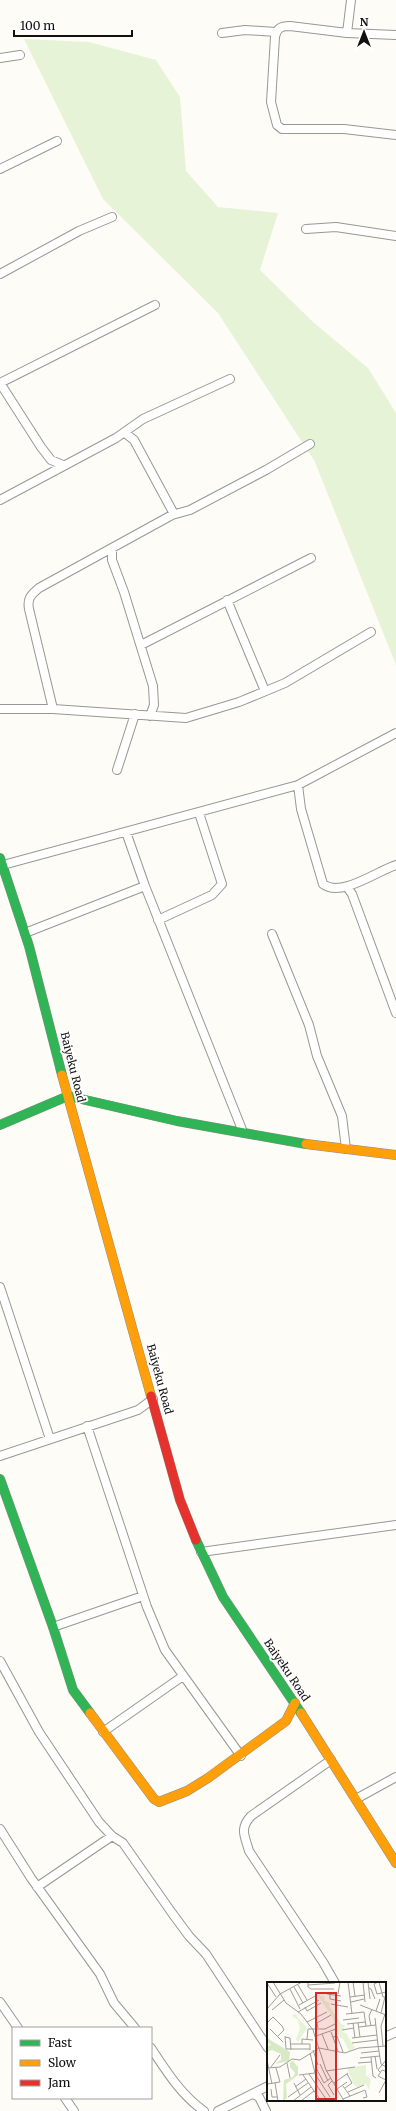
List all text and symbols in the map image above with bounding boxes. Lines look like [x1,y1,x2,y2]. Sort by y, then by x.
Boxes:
scale bar [14,12,132,38]
north arrow [344,12,384,52]
text: N [360,15,369,29]
text: 100 m [20,18,55,33]
street label: Baiyeku Road [57,1030,89,1104]
street label: Baiyeku Road [144,1342,176,1416]
street label: Baiyeku Road [261,1636,313,1704]
inset map [267,1982,386,2101]
legend [12,2027,152,2099]
text: Fast [48,2035,72,2050]
text: Slow [48,2055,77,2070]
text: Jam [47,2075,71,2090]

